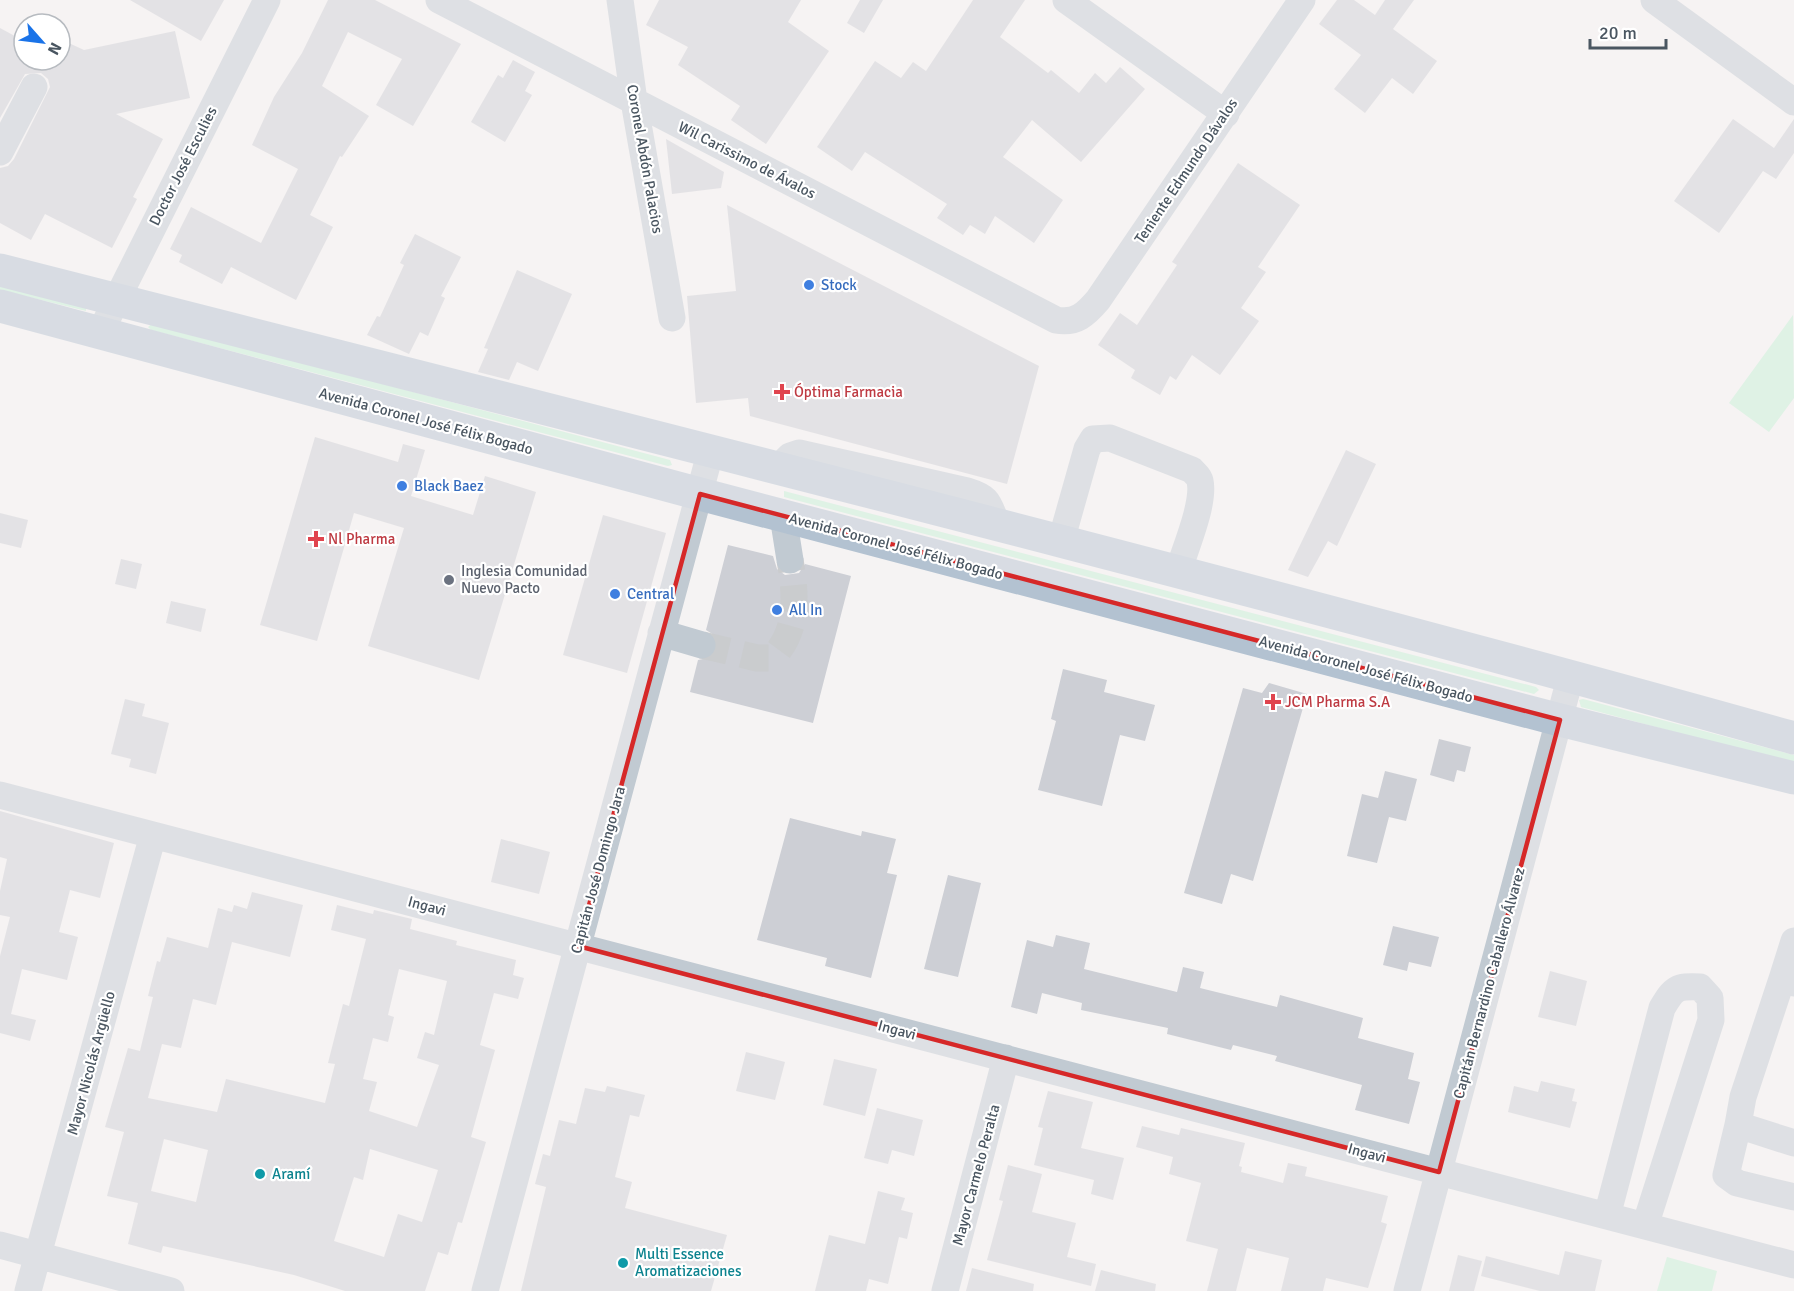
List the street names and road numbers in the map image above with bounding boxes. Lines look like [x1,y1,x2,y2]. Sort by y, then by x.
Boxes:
street label: Coronel Abdón Palacios [623,83,667,235]
street label: Teniente Edmundo Dávalos [1131,95,1242,247]
street label: Doctor José Esculies [145,103,221,228]
street label: Wil Carissimo de Ávalos [675,117,820,203]
street label: Avenida Coronel José Félix Bogado [317,384,535,458]
street label: Avenida Coronel José Félix Bogado [787,509,1005,583]
street label: Avenida Coronel José Félix Bogado [1257,632,1475,706]
street label: Capitán José Domingo Jara [567,784,629,956]
street label: Capitán Bernardino Caballero Álvarez [1448,865,1529,1101]
street label: Ingavi [406,892,448,920]
street label: Mayor Nicolás Argüello [63,989,119,1137]
street label: Ingavi [876,1016,918,1044]
street label: Mayor Carmelo Peralta [948,1102,1004,1248]
street label: Ingavi [1346,1139,1388,1167]

